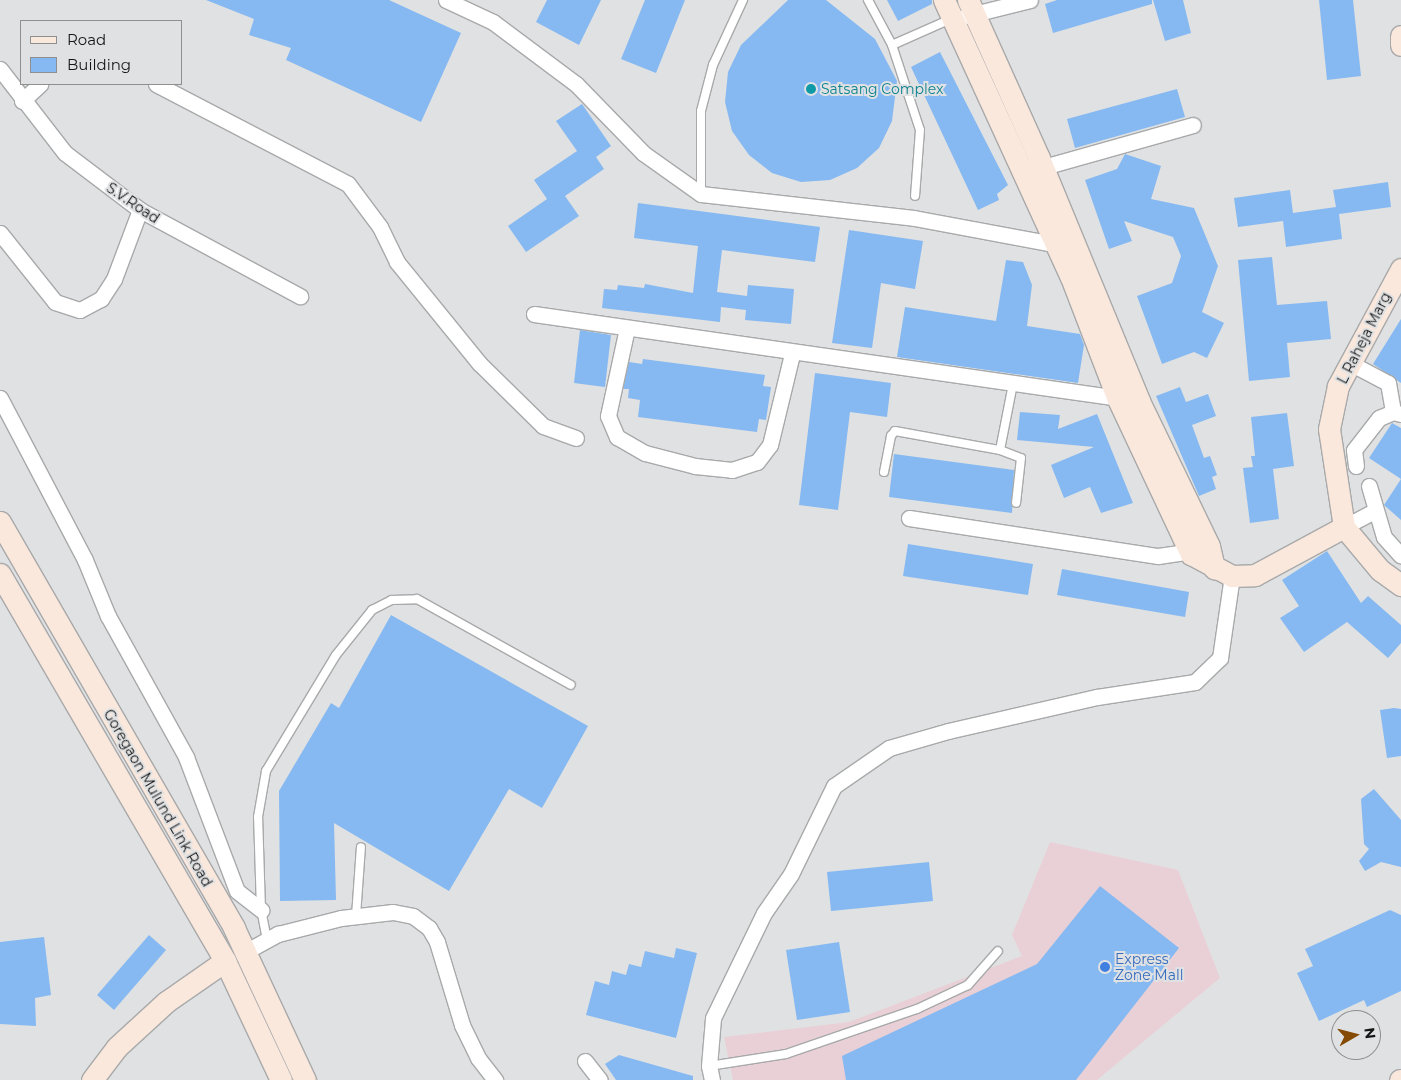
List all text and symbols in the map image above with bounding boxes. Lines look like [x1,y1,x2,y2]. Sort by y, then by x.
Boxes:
legend [20,20,182,85]
text: Road [67,30,106,49]
text: Building [67,55,131,74]
place label: Satsang Complex [821,81,944,97]
marker: Satsang Complex [805,83,817,95]
street label: S.V.Road [103,179,163,227]
street label: L Raheja Marg [1334,289,1394,387]
street label: Goregaon Mulund Link Road [100,706,216,890]
place label: Express Zone Mall [1115,951,1183,984]
marker: Express Zone Mall [1099,961,1111,973]
north arrow [1331,1010,1381,1060]
text: N [1360,1026,1380,1040]

